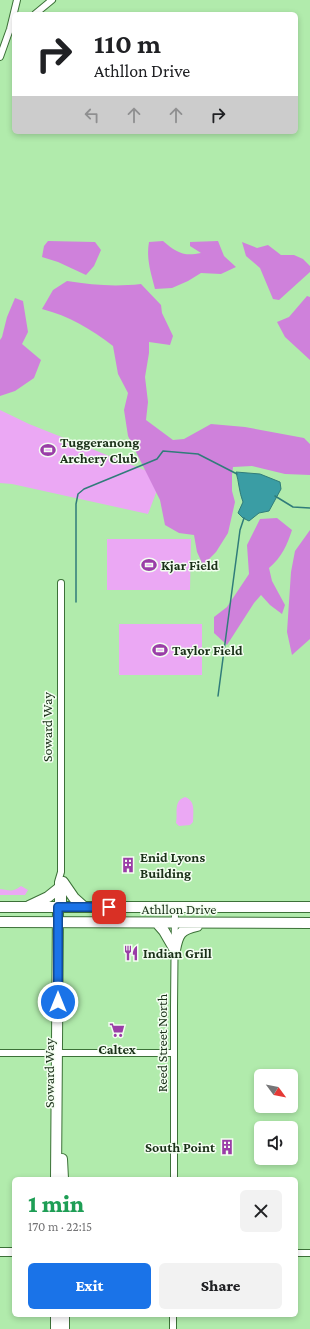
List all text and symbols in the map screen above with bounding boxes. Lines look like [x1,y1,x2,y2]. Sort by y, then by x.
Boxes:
icon: right [28,28,80,80]
text: 110 m [94,28,161,59]
text: Athllon Drive [94,61,190,81]
icon: left [81,104,103,126]
icon: ahead [123,104,145,126]
icon: ahead [165,104,187,126]
icon: right [207,104,229,126]
place label: Tuggeranong Archery Club [59,434,139,466]
sports icon: Tuggeranong Archery Club [39,441,57,459]
sports icon: Kjar Field [140,556,158,574]
place label: Kjar Field [161,557,219,574]
sports icon: Taylor Field [151,641,169,659]
place label: Taylor Field [172,642,243,658]
street label: Soward Way [39,692,55,762]
place label: Enid Lyons Building [140,849,205,881]
building icon: Enid Lyons Building [119,856,137,874]
pin [92,890,126,924]
icon: arrive [98,896,120,918]
street label: Athllon Drive [142,901,216,917]
restaurant icon: Indian Grill [122,944,140,962]
place label: Indian Grill [143,945,212,961]
position arrow [37,981,79,1023]
street label: Reed Street North [154,993,170,1092]
supermarket icon: Caltex [108,1021,126,1039]
street label: Soward Way [41,1038,57,1108]
place label: Caltex [98,1041,137,1057]
north arrow [254,1069,298,1113]
map controls [254,1069,298,1165]
button: sound [254,1121,298,1165]
building icon: South Point [218,1138,236,1156]
place label: South Point [145,1139,216,1155]
text: 1 min [28,1190,84,1217]
button: close [240,1190,282,1232]
text: 170 m · 22:15 [28,1219,92,1234]
button: Exit [28,1263,151,1309]
button: Share [159,1263,282,1309]

